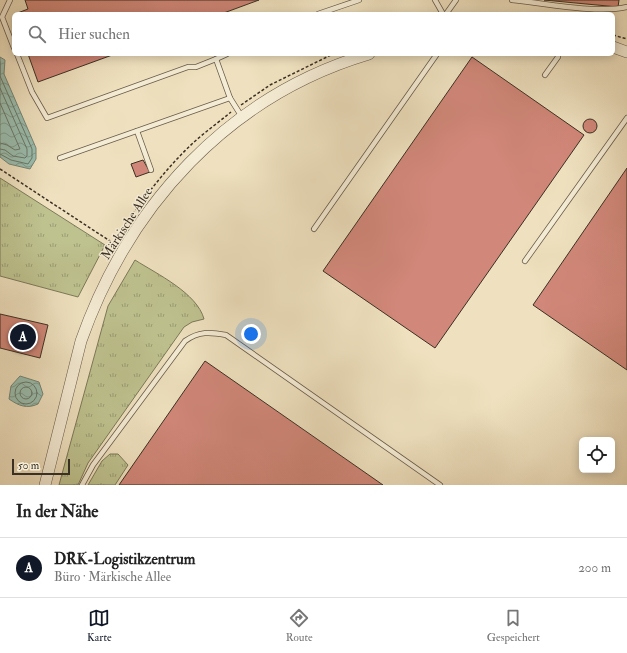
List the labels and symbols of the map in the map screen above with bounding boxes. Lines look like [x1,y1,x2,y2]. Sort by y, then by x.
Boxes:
street label: Märkische Allee [98,184,156,263]
pin: A [10,322,36,352]
your location [241,324,261,344]
scale bar [12,457,70,476]

